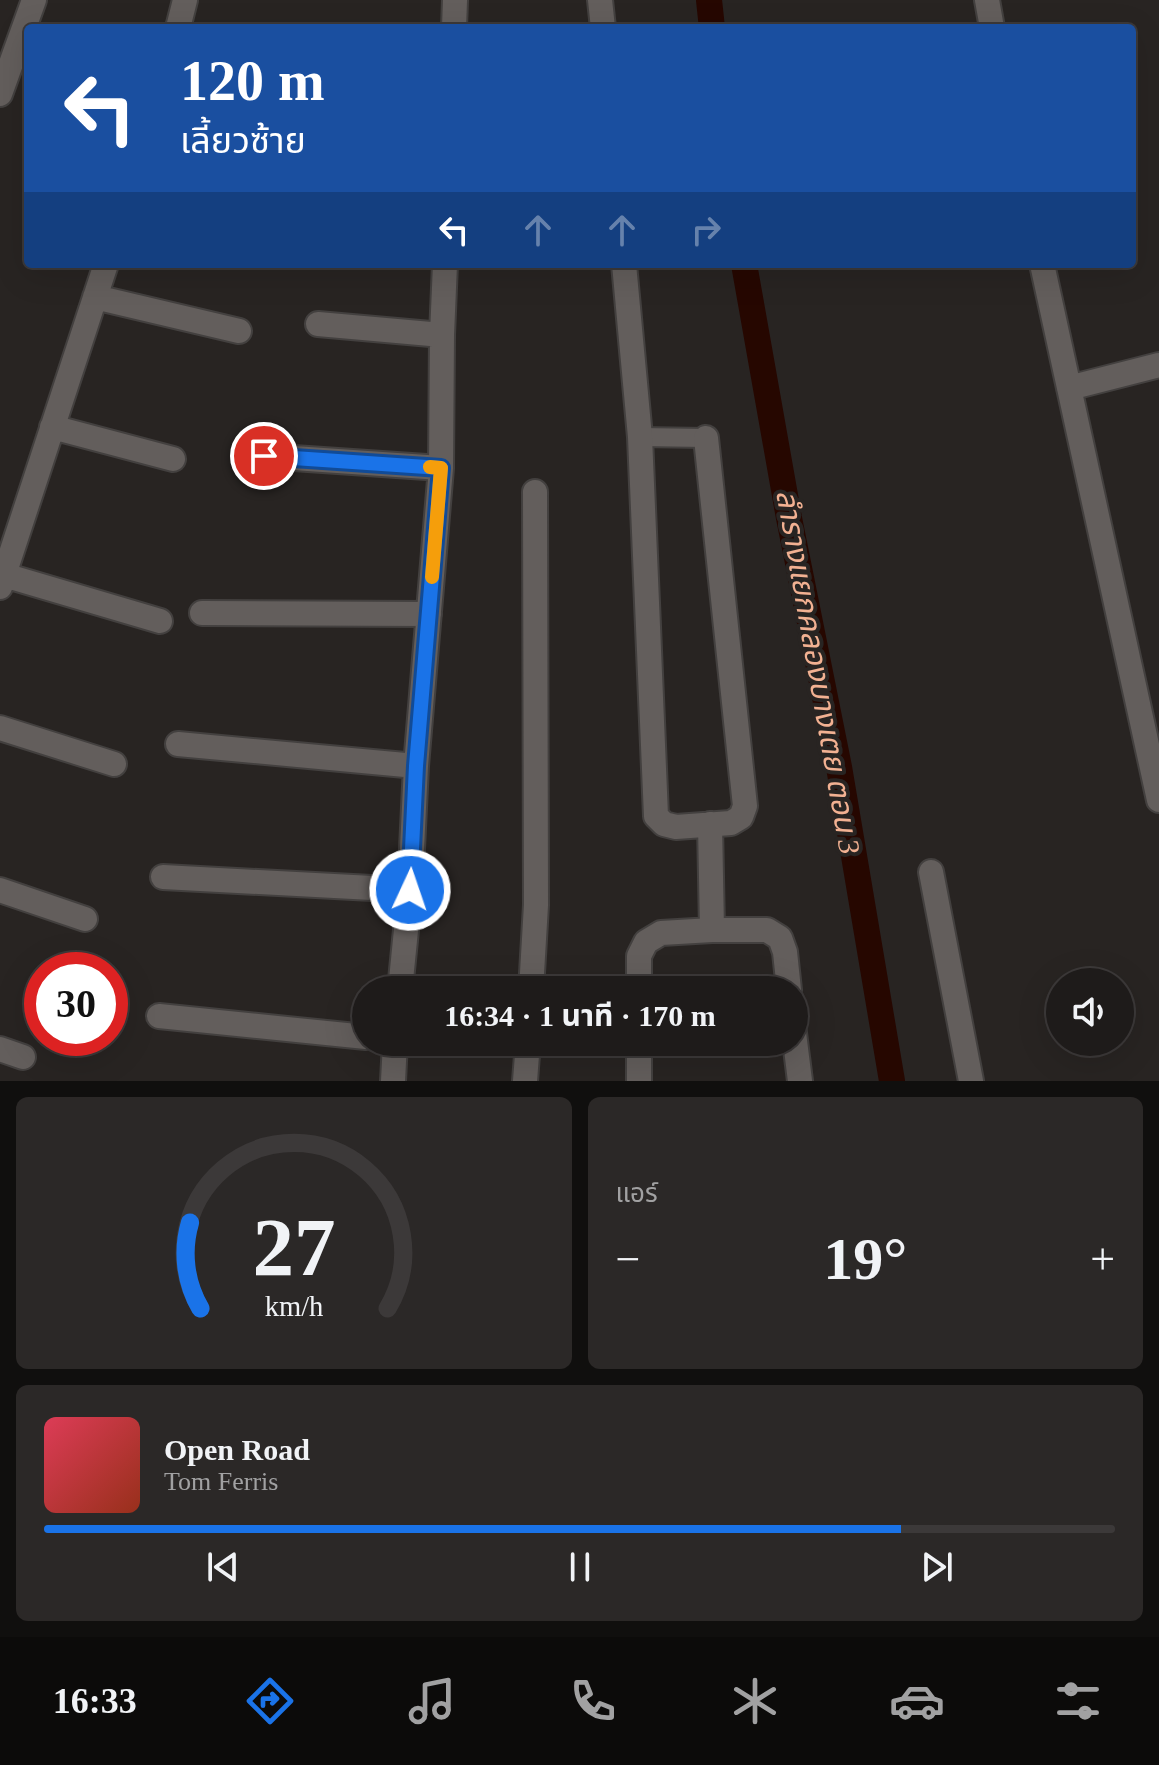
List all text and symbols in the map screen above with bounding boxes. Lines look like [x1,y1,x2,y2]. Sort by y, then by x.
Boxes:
text: 120 m [180,50,325,112]
icon: left [48,56,152,160]
text: เลี้ยวซ้าย [180,121,306,161]
icon: left [432,208,476,252]
icon: ahead [516,208,560,252]
icon: ahead [600,208,644,252]
icon: right [684,208,728,252]
pin [230,422,298,490]
icon: arrive [242,434,286,478]
water label: ลำรางแยกคลองบางเตย ตอน 3 [770,487,867,857]
position arrow [368,848,452,932]
speed limit sign: 30 [24,952,128,1056]
map controls [1046,968,1134,1056]
button: sound [1046,968,1134,1056]
text: 16:34 · 1 นาที · 170 m [444,999,716,1032]
text: แอร์ [616,1179,658,1208]
text: 27 [252,1201,335,1293]
text: 19° [823,1226,907,1292]
text: − [616,1235,640,1284]
text: + [1090,1235,1115,1284]
text: km/h [264,1291,323,1322]
text: Open Road [164,1433,310,1466]
text: Tom Ferris [164,1467,278,1496]
icon: previous [201,1545,245,1589]
icon: pause [558,1545,602,1589]
icon: next [915,1545,959,1589]
icon: directions [242,1673,298,1729]
icon: music [404,1673,460,1729]
icon: phone [565,1673,621,1729]
icon: climate [727,1673,783,1729]
icon: car [889,1673,945,1729]
icon: filters [1050,1673,1106,1729]
text: 16:33 [53,1681,137,1721]

